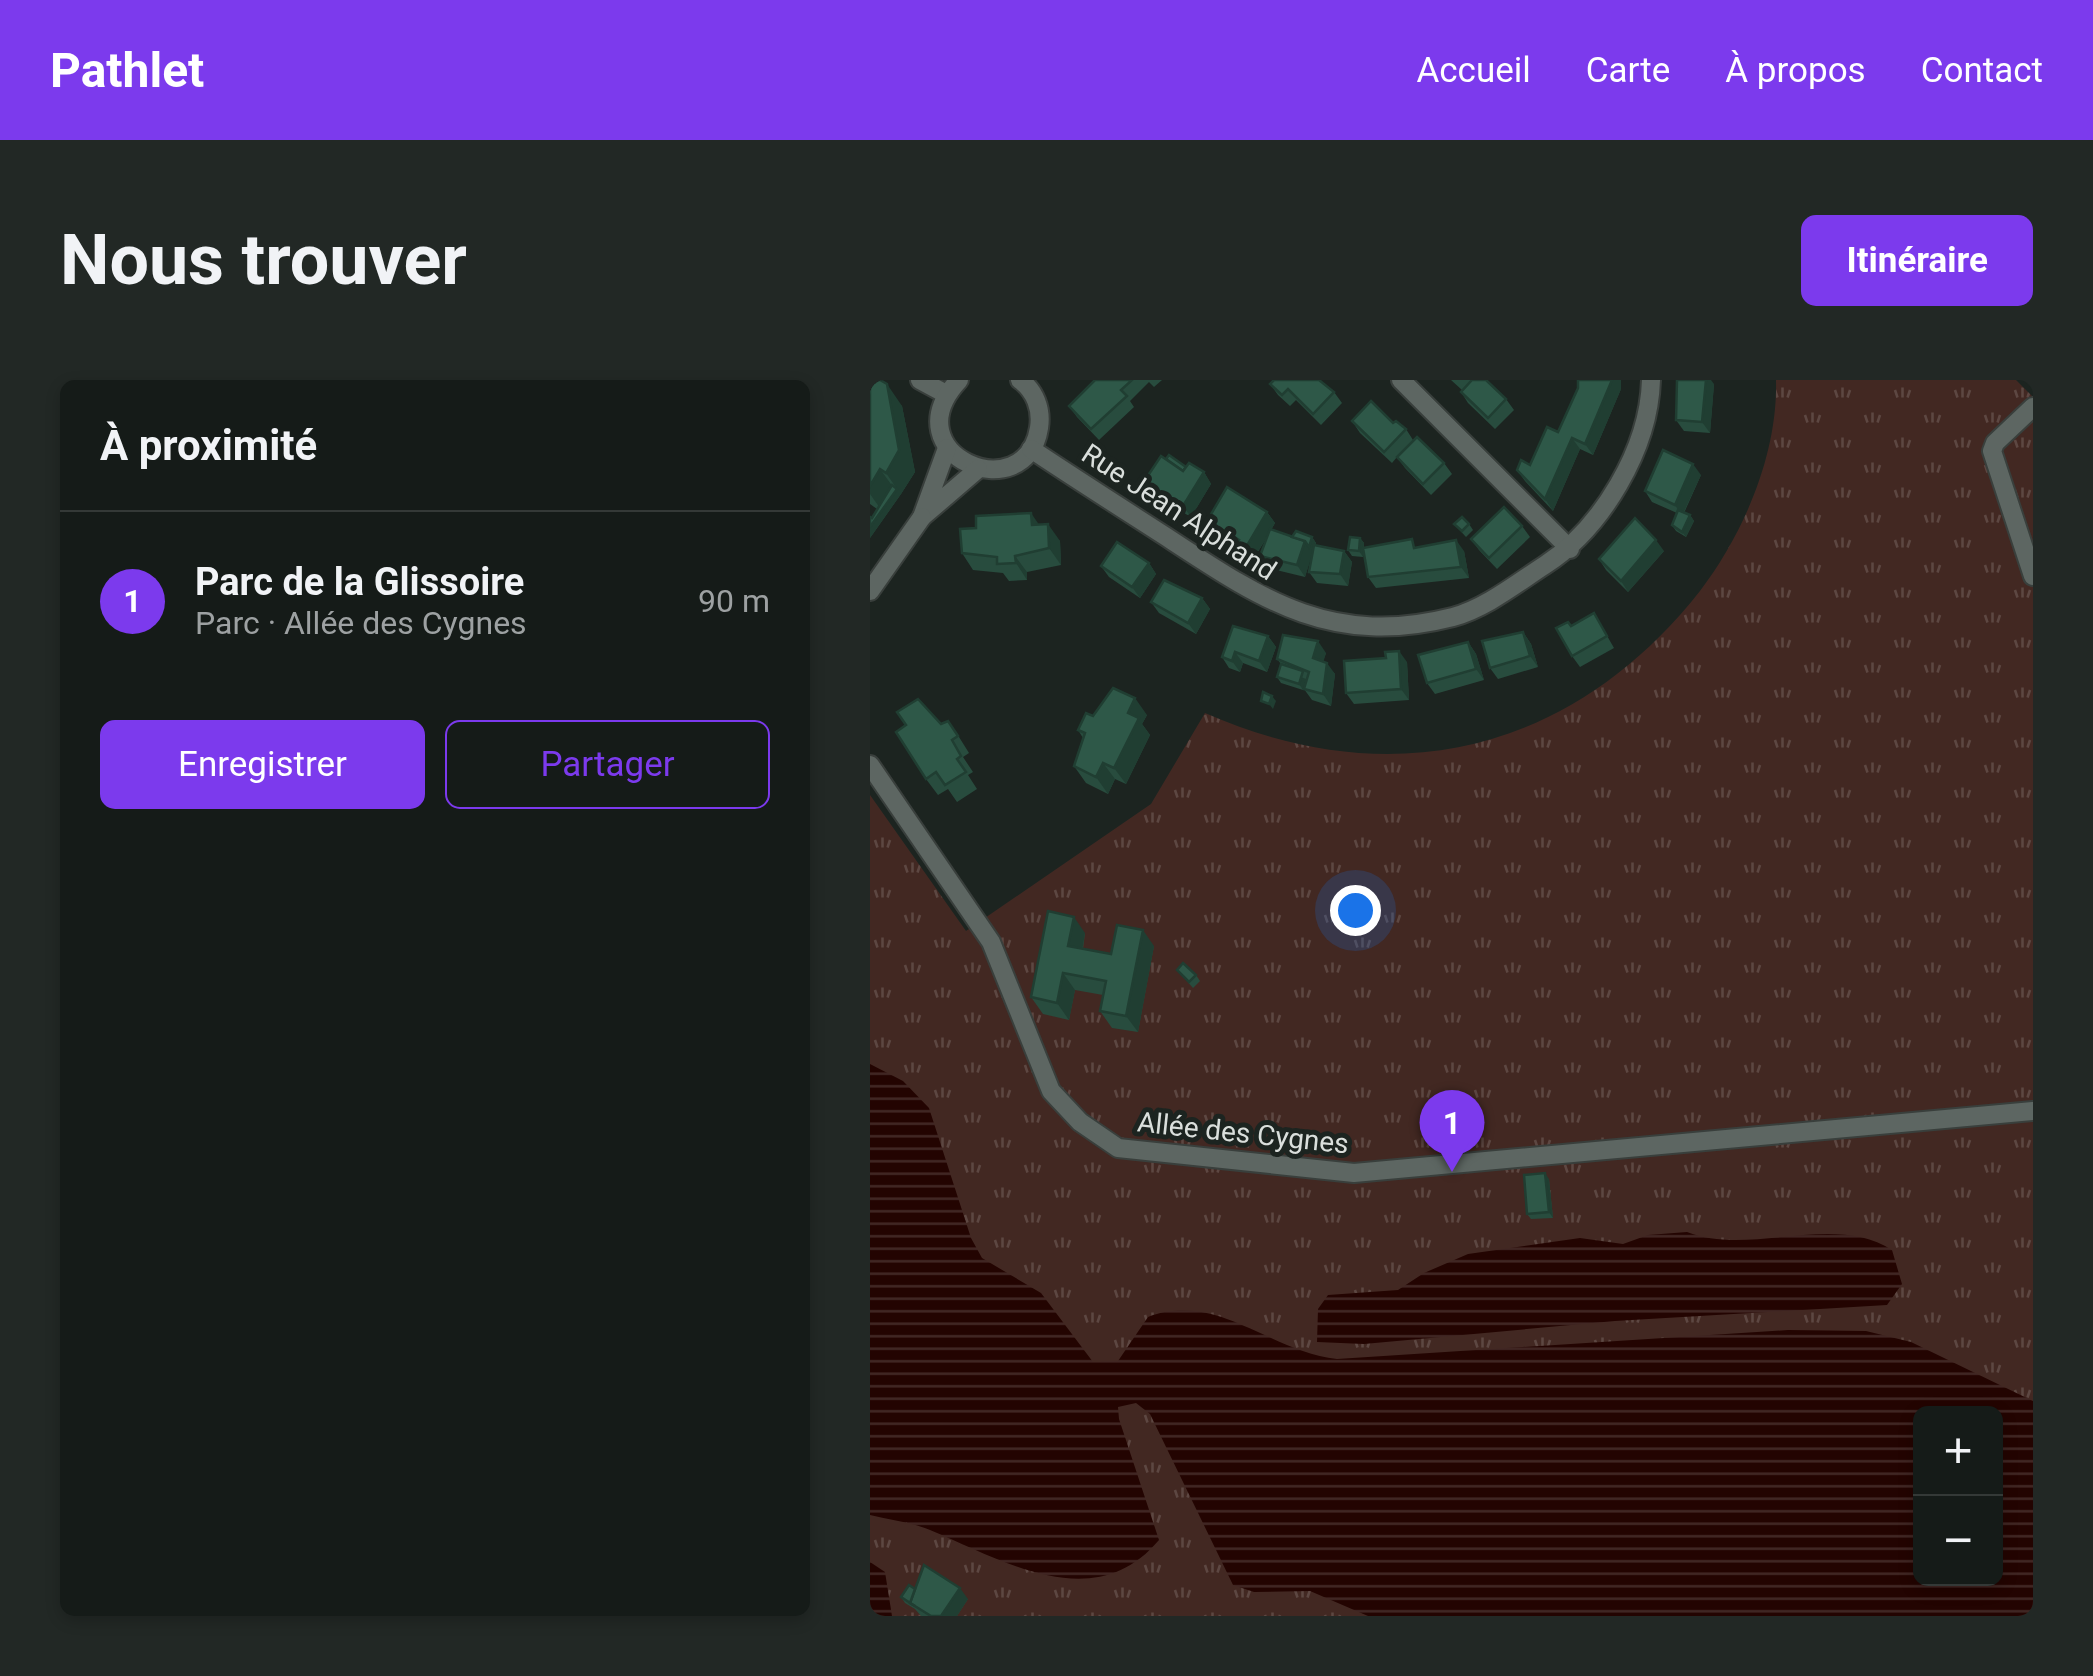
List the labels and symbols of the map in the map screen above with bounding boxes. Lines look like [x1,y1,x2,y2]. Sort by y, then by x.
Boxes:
street label: Rue Jean Alphand [1076,437,1282,587]
your location [1330,885,1381,936]
pin: 1 [1420,1090,1484,1172]
street label: Allée des Cygnes [1136,1105,1350,1161]

